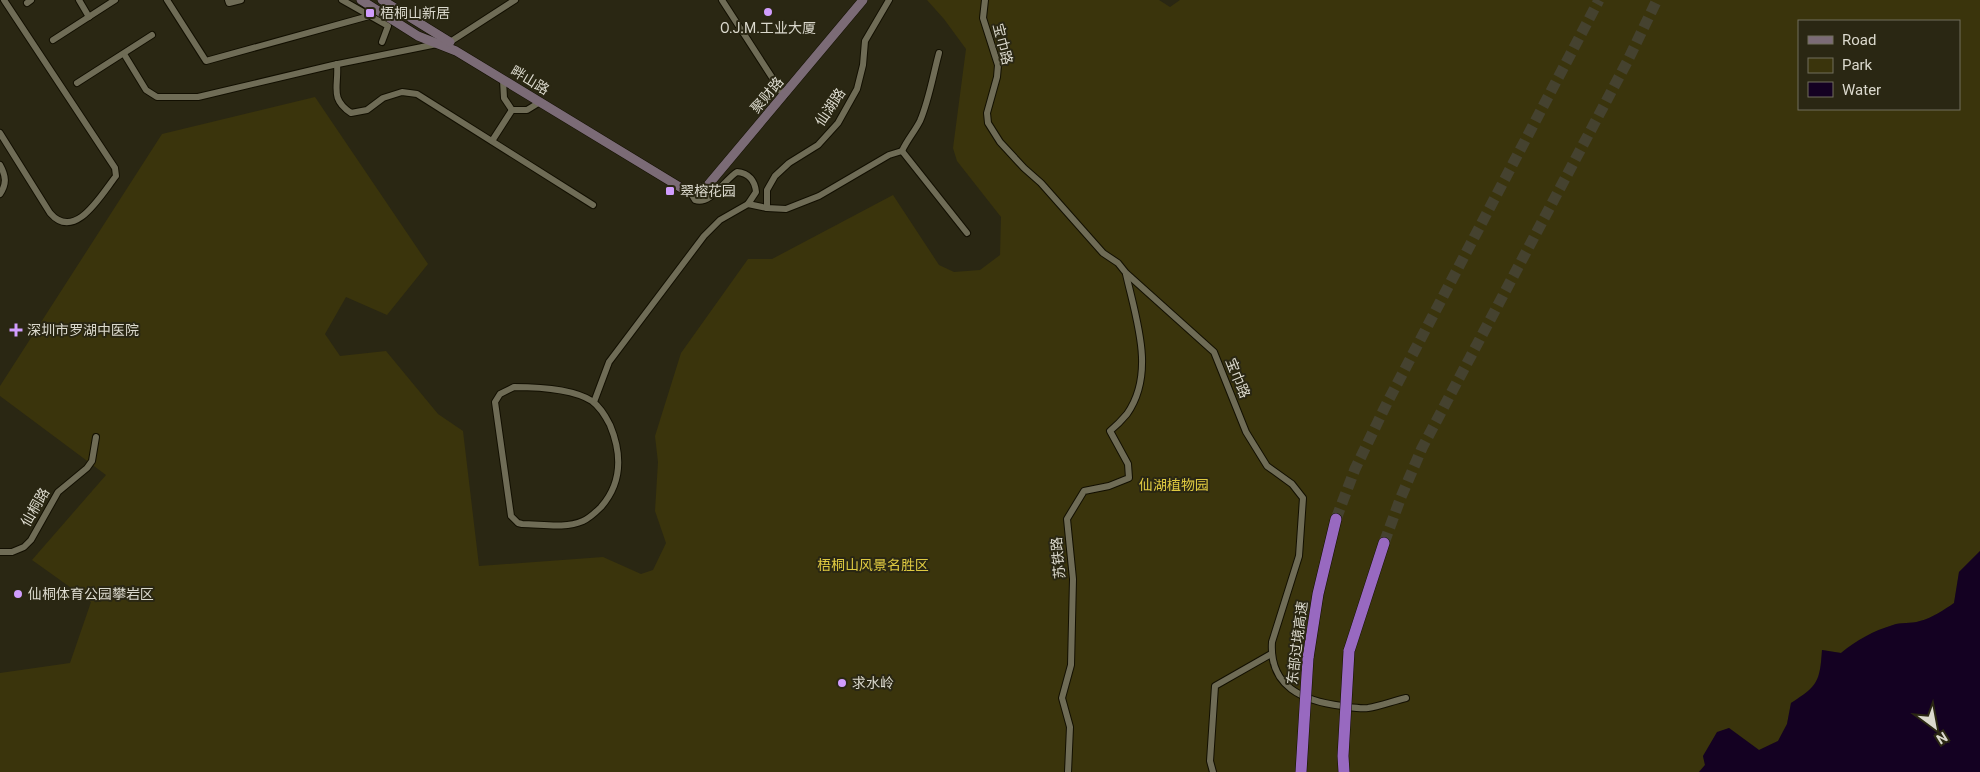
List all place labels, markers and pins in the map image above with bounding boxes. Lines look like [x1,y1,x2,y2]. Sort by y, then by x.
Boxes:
place label: 梧桐山新居 [380,5,450,21]
marker: O.J.M.工业大厦 [762,6,774,18]
marker: 梧桐山新居 [364,7,376,19]
place label: O.J.M.工业大厦 [720,20,816,36]
place label: 翠榕花园 [680,183,736,199]
marker: 翠榕花园 [664,185,676,197]
place label: 深圳市罗湖中医院 [27,322,139,338]
marker: 深圳市罗湖中医院 [9,323,23,337]
place label: 仙桐体育公园攀岩区 [28,586,154,602]
marker: 仙桐体育公园攀岩区 [12,588,24,600]
place label: 求水岭 [852,675,894,691]
marker: 求水岭 [836,677,848,689]

